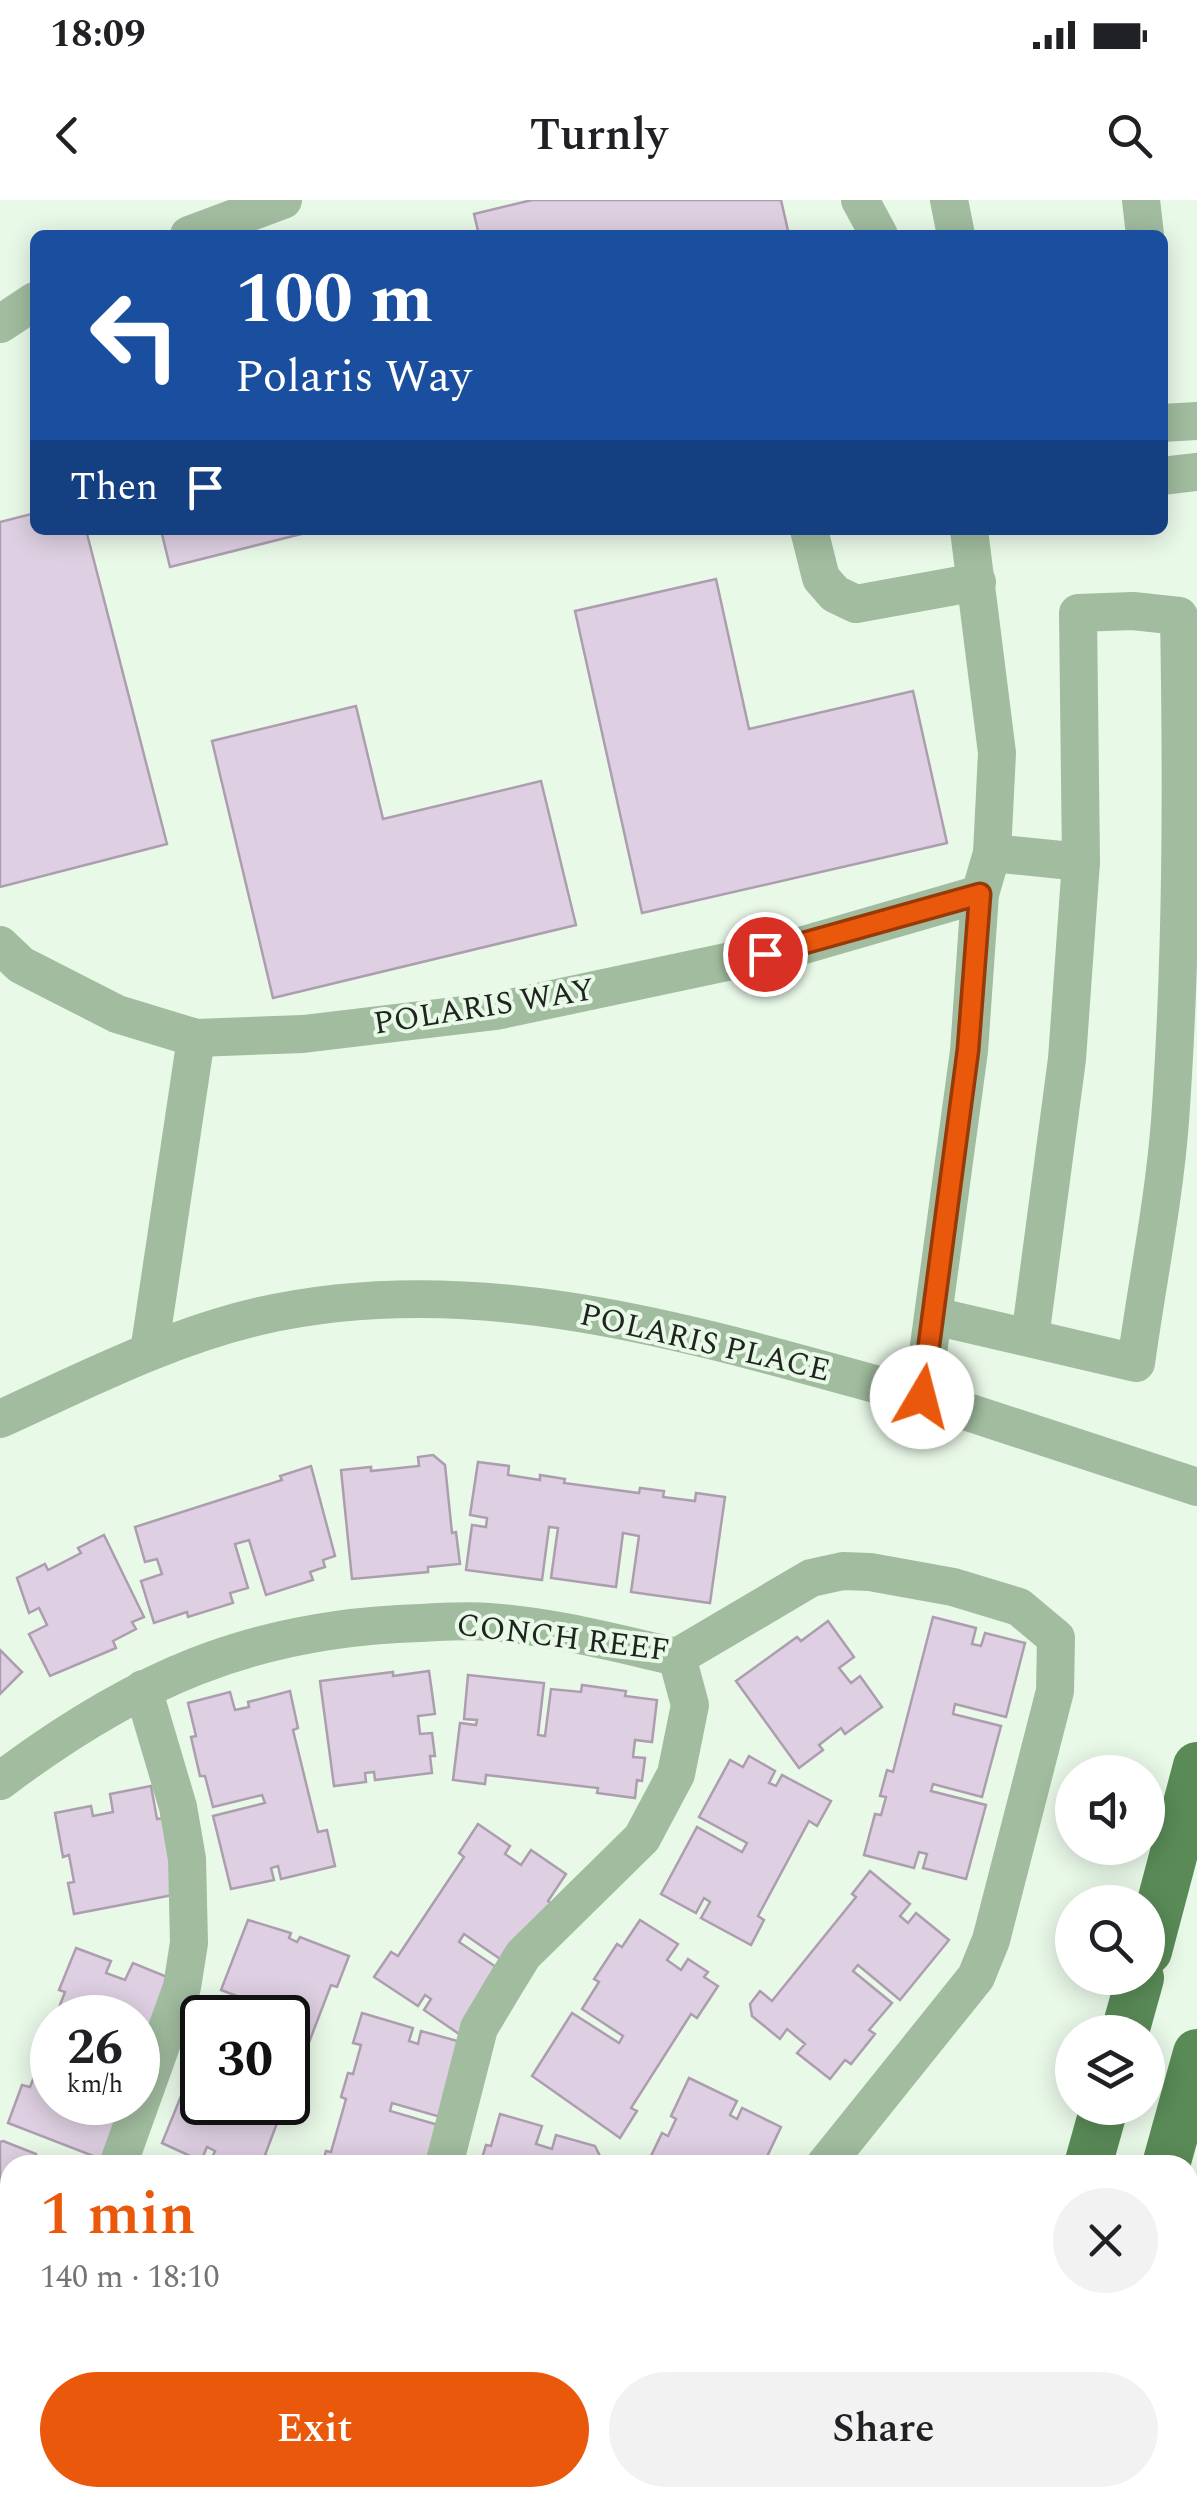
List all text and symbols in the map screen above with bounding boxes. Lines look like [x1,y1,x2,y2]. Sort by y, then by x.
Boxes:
text: 18:09 [50,6,145,64]
text: Turnly [529,101,668,170]
icon: back [40,108,95,163]
icon: search [1102,108,1157,163]
text: 100 m [235,247,433,353]
icon: left [70,270,200,400]
text: Polaris Way [235,343,472,412]
text: Then [70,459,158,517]
icon: arrive [178,460,233,515]
pin [723,912,808,997]
icon: arrive [738,927,793,982]
street label: POLARIS WAY [370,965,598,1049]
street label: POLARIS PLACE [575,1290,835,1396]
position arrow [870,1345,974,1449]
street label: CONCH REEF [454,1601,672,1675]
map controls [1055,1755,1165,2125]
button: sound [1055,1755,1165,1865]
button: search [1055,1885,1165,1995]
speed limit sign: 30 [180,1995,310,2125]
text: 26 [67,2010,123,2086]
button: layers [1055,2015,1165,2125]
text: km/h [67,2066,123,2104]
text: 1 min [40,2169,196,2261]
button: close [1053,2188,1158,2293]
text: 140 m · 18:10 [40,2253,220,2302]
button: Exit [40,2372,589,2487]
button: Share [609,2372,1158,2487]

